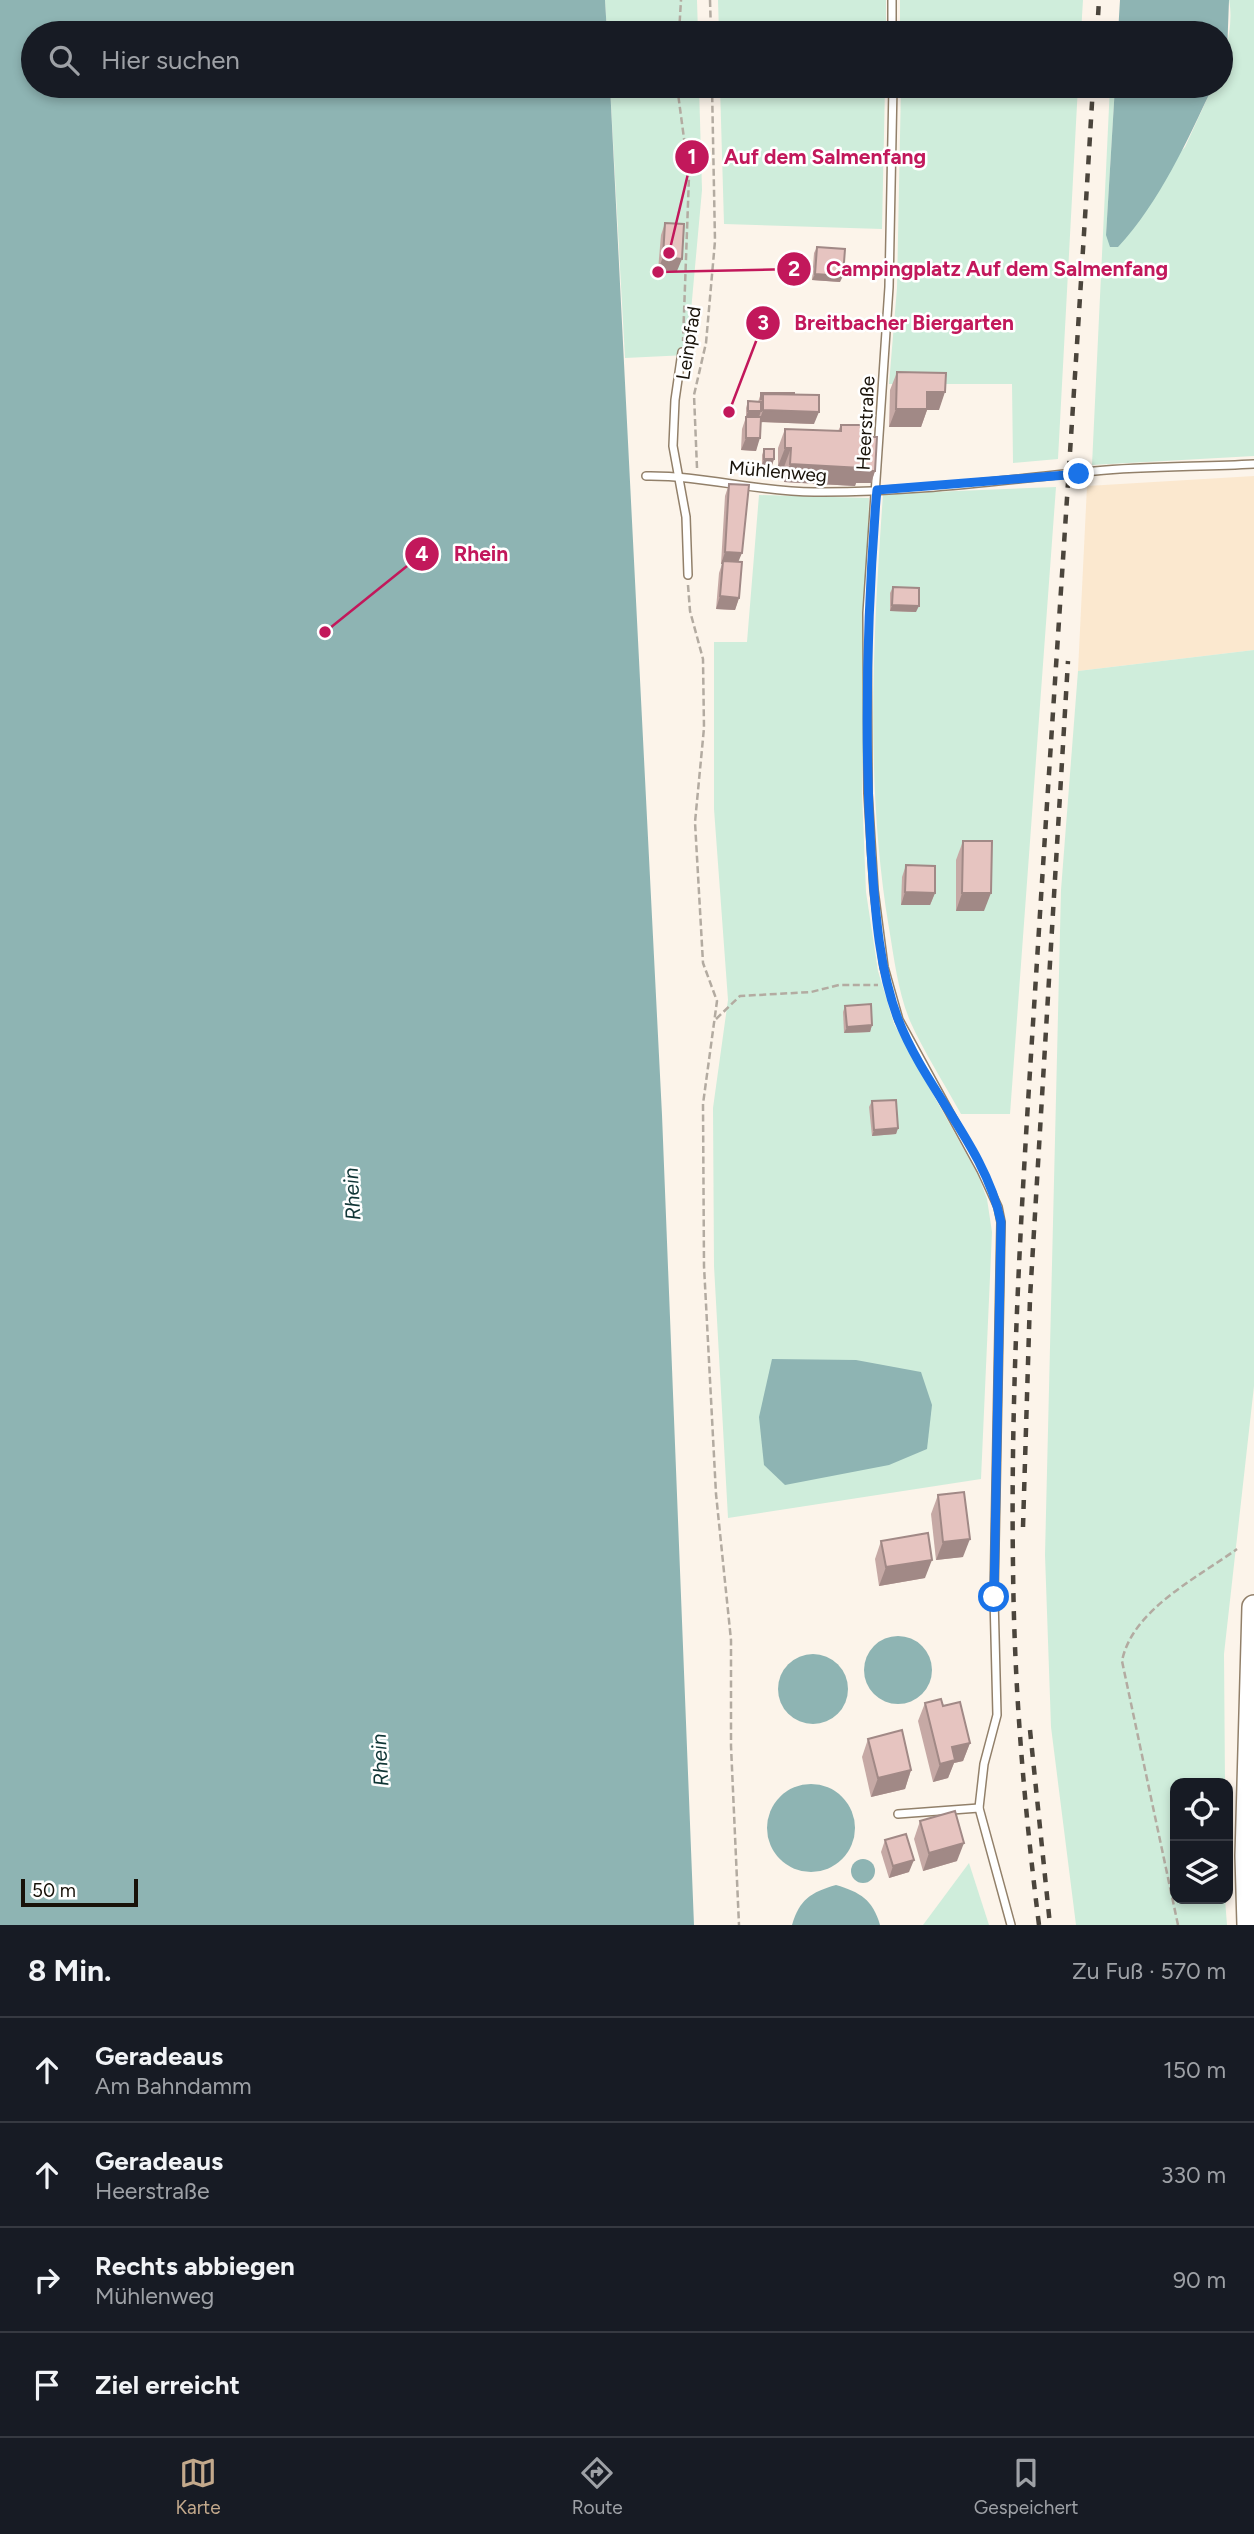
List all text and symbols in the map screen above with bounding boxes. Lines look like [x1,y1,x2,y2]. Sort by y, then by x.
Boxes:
search box [21,21,1233,98]
icon: search [45,41,83,79]
text: Hier suchen [101,44,240,76]
callout: Auf dem Salmenfang [675,136,940,178]
text: 1 [688,144,696,169]
text: Auf dem Salmenfang [724,144,926,169]
callout: Campingplatz Auf dem Salmenfang [777,248,1182,290]
text: 2 [788,256,800,281]
text: Campingplatz Auf dem Salmenfang [826,256,1168,281]
callout: Breitbacher Biergarten [745,302,1028,344]
street label: Leinpfad [671,305,706,382]
text: 3 [757,310,769,335]
text: Breitbacher Biergarten [794,310,1014,335]
street label: Heerstraße [852,375,879,471]
street label: Mühlenweg [728,456,828,487]
route end [1063,458,1094,489]
callout: Rhein [405,533,522,575]
text: 4 [415,541,429,566]
text: Rhein [454,541,508,566]
water label: Rhein [338,1167,365,1221]
route start [978,1581,1009,1612]
water label: Rhein [366,1733,393,1787]
map controls [1170,1778,1233,1904]
button: locate [1170,1778,1233,1841]
button: layers [1170,1841,1233,1904]
scale bar [21,1876,138,1908]
text: 50 m [32,1879,76,1902]
text: 8 Min. [28,1952,112,1989]
text: Zu Fuß · 570 m [1072,1957,1226,1985]
text: Geradeaus [95,2040,223,2072]
icon: ahead [28,2051,66,2089]
text: 150 m [1163,2056,1226,2084]
text: Am Bahndamm [95,2072,252,2100]
text: Geradeaus [95,2145,223,2177]
icon: ahead [28,2156,66,2194]
text: 330 m [1161,2161,1226,2189]
text: Heerstraße [95,2177,210,2205]
text: Rechts abbiegen [95,2250,295,2282]
icon: right [28,2261,66,2299]
text: 90 m [1173,2266,1226,2294]
text: Mühlenweg [95,2282,214,2310]
icon: arrive [28,2366,66,2404]
text: Ziel erreicht [95,2369,240,2401]
tab: Karte [176,2454,221,2519]
tab: Route [572,2454,623,2519]
tab: Gespeichert [974,2454,1078,2519]

